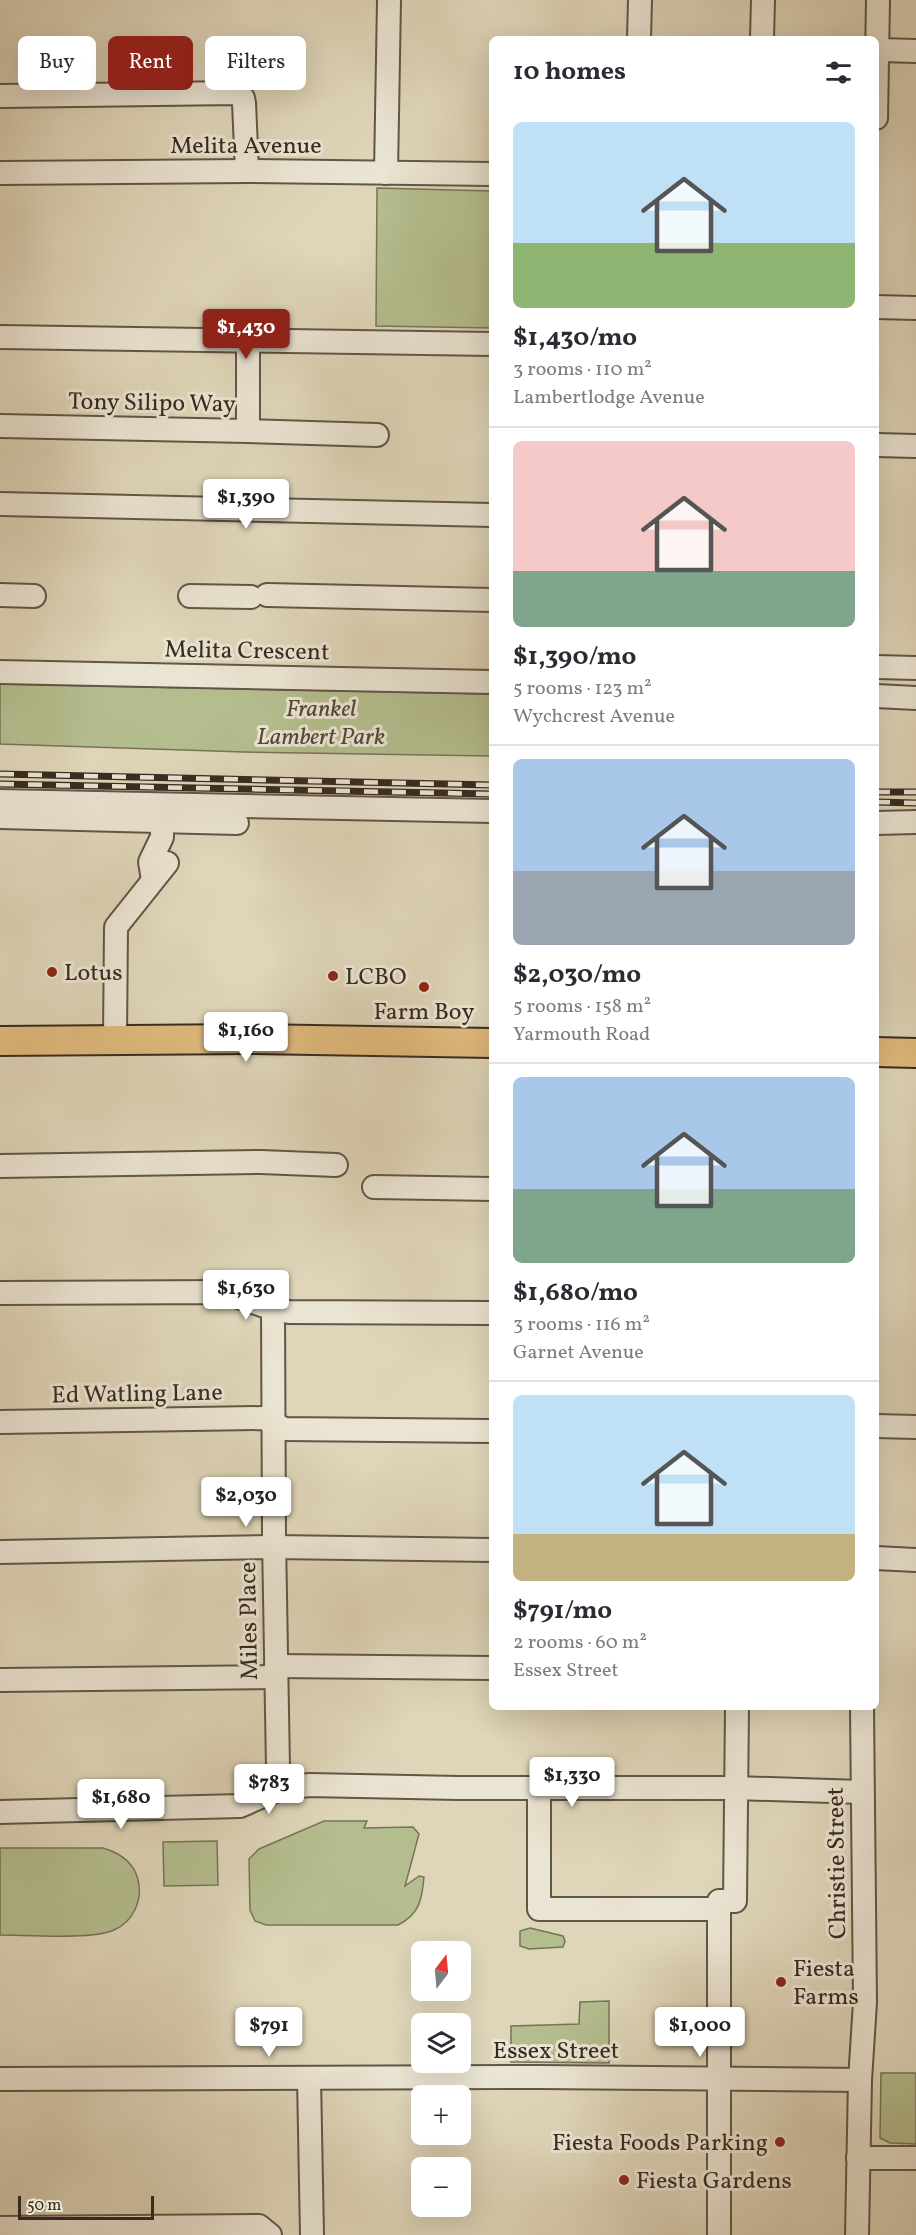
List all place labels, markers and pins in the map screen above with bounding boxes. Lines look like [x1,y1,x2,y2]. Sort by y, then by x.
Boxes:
pin: $1,430 [197,309,295,360]
pin: $1,390 [197,479,295,530]
place label: Lotus [64,957,122,991]
place label: LCBO [345,961,407,995]
marker: Lotus [45,965,59,979]
marker: LCBO [326,969,340,983]
marker: Farm Boy [417,980,431,994]
place label: Farm Boy [374,996,474,1030]
pin: $1,160 [197,1012,295,1063]
pin: $1,630 [197,1270,295,1321]
pin: $2,030 [197,1477,295,1528]
pin: $1,330 [523,1757,621,1808]
pin: $783 [233,1764,305,1815]
pin: $1,680 [72,1779,170,1830]
place label: Fiesta Farms [793,1953,859,2015]
marker: Fiesta Farms [774,1975,788,1989]
pin: $791 [233,2007,305,2058]
pin: $1,000 [651,2007,749,2058]
place label: Fiesta Foods Parking [552,2127,768,2161]
marker: Fiesta Foods Parking [773,2135,787,2149]
place label: Fiesta Gardens [636,2165,792,2199]
marker: Fiesta Gardens [617,2173,631,2187]

